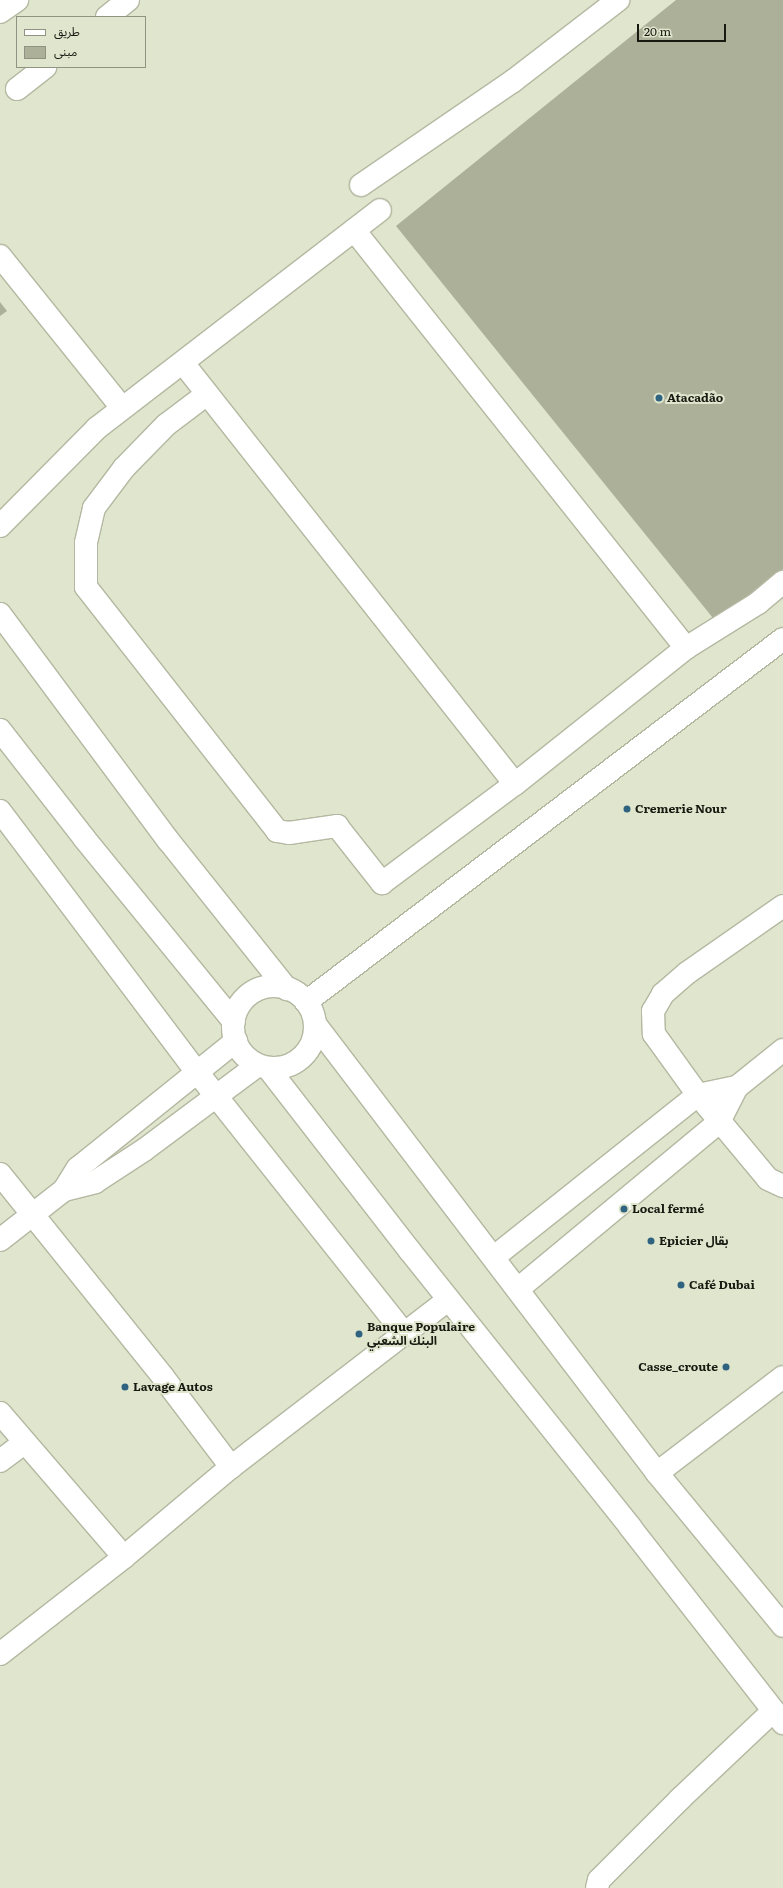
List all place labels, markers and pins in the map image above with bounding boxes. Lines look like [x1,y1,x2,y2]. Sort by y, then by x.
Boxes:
place label: Atacadão [667,391,723,405]
marker: Atacadão [654,393,664,403]
place label: Cremerie Nour [635,802,727,816]
marker: Cremerie Nour [622,804,632,814]
place label: Local fermé [632,1202,704,1216]
marker: Local fermé [619,1204,629,1214]
place label: Epicier بقال [659,1234,728,1248]
marker: Epicier بقال [646,1236,656,1246]
place label: Café Dubai [689,1278,755,1292]
marker: Café Dubai [676,1280,686,1290]
place label: Banque Populaire البنك الشعبي [367,1320,475,1348]
marker: Banque Populaire البنك الشعبي [354,1329,364,1339]
place label: Casse_croute [638,1360,718,1374]
marker: Casse_croute [721,1362,731,1372]
place label: Lavage Autos [133,1380,213,1394]
marker: Lavage Autos [120,1382,130,1392]

